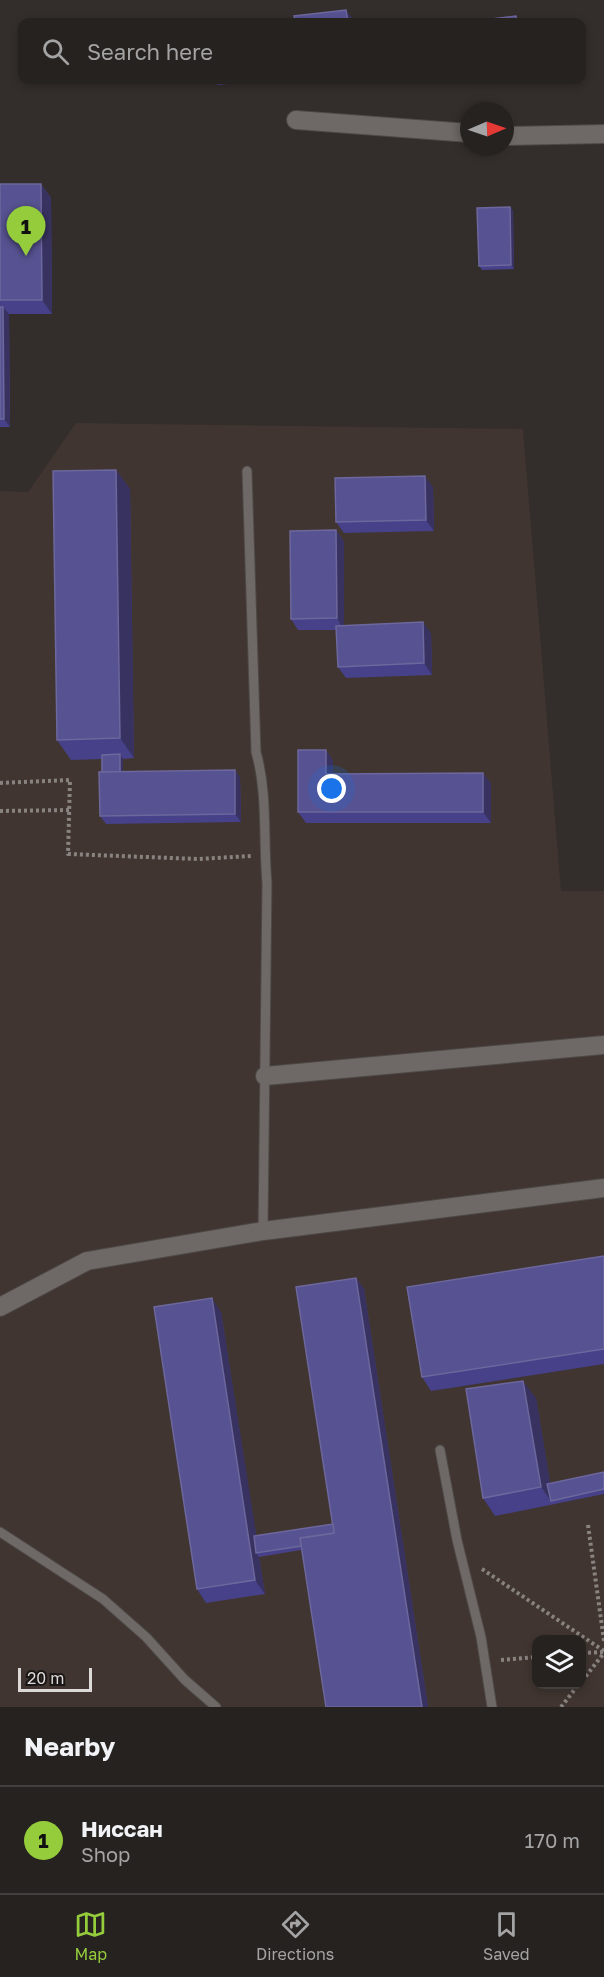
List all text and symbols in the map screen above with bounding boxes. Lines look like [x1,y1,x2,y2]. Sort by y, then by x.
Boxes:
search box [18,18,586,84]
icon: search [39,35,72,68]
text: Search here [87,38,213,65]
north arrow [460,102,514,156]
pin: 1 [6,206,46,256]
your location [317,774,346,803]
map controls [532,1635,586,1689]
button: layers [532,1635,586,1689]
scale bar [18,1665,92,1692]
text: 20 m [27,1668,64,1688]
text: Nearby [24,1731,115,1762]
text: Ниссан [81,1815,163,1842]
text: 1 [38,1828,49,1852]
text: 170 m [525,1828,580,1852]
text: Shop [81,1842,130,1866]
tab: Map [74,1908,107,1964]
tab: Directions [256,1908,334,1964]
tab: Saved [483,1908,530,1964]

